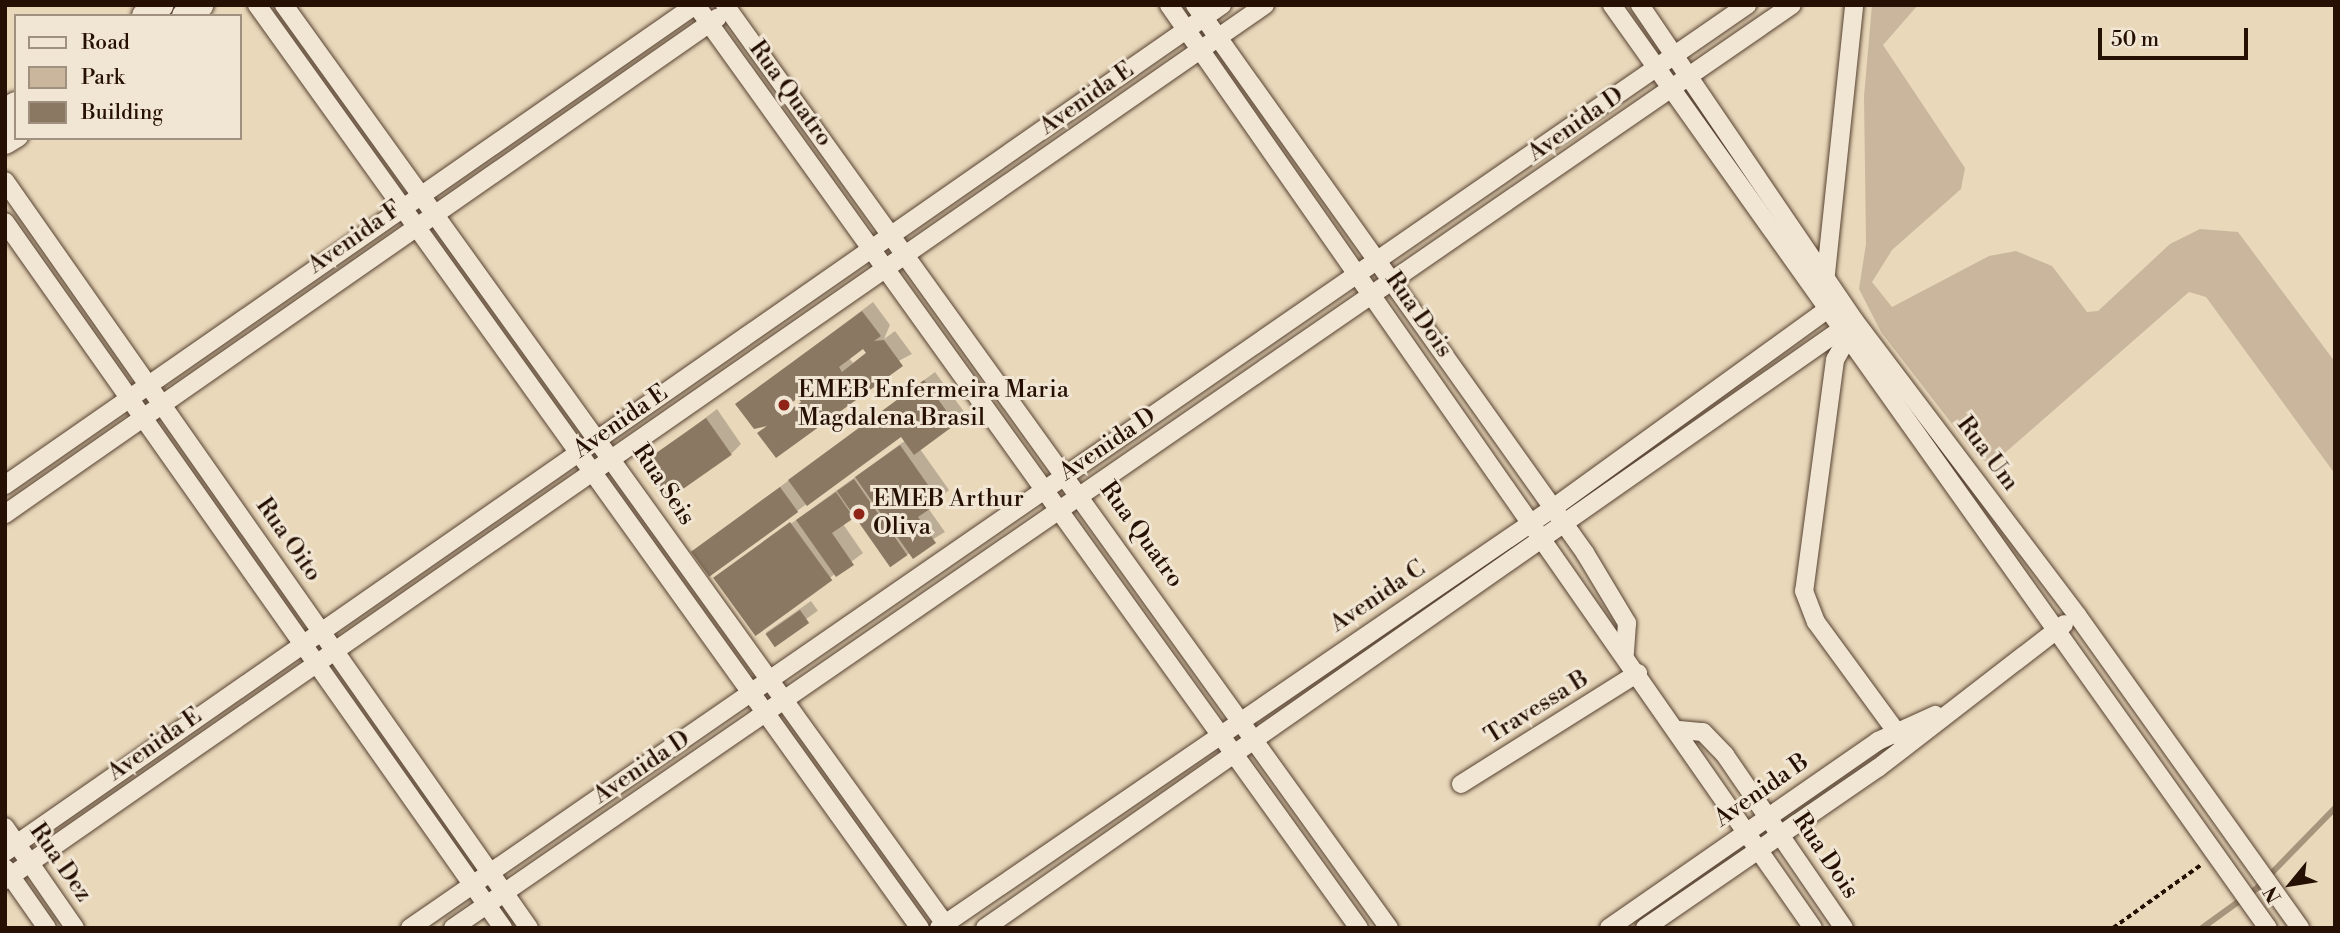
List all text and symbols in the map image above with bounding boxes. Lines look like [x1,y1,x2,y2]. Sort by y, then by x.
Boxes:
legend [14,14,242,140]
scale bar [2102,14,2252,58]
text: 50 m [2111,27,2159,53]
text: Road [81,30,130,56]
street label: Rua Quatro [742,35,838,153]
street label: Avenida E [1034,56,1140,142]
text: Park [81,65,125,91]
street label: Avenida D [1522,81,1630,169]
text: Building [81,100,163,126]
street label: Avenida F [303,195,407,281]
street label: Rua Dois [1378,267,1458,363]
place label: EMEB Enfermeira Maria Magdalena Brasil [798,377,1069,433]
street label: Avenida E [568,379,674,465]
marker: EMEB Enfermeira Maria Magdalena Brasil [776,397,792,413]
street label: Avenida D [1054,402,1162,488]
street label: Rua Um [1950,411,2024,497]
street label: Rua Seis [625,439,701,531]
street label: Rua Quatro [1093,476,1189,594]
place label: EMEB Arthur Oliva [873,486,1024,542]
street label: Rua Oito [249,493,327,587]
marker: EMEB Arthur Oliva [851,506,867,522]
street label: Avenida C [1325,555,1431,639]
street label: Travessa B [1480,665,1594,751]
street label: Avenida E [102,702,208,788]
street label: Avenida D [588,725,696,811]
street label: Avenida B [1709,748,1815,834]
street label: Rua Dois [1786,807,1864,905]
street label: Rua Dez [22,818,98,908]
north arrow [2256,849,2326,919]
text: N [2259,882,2287,907]

